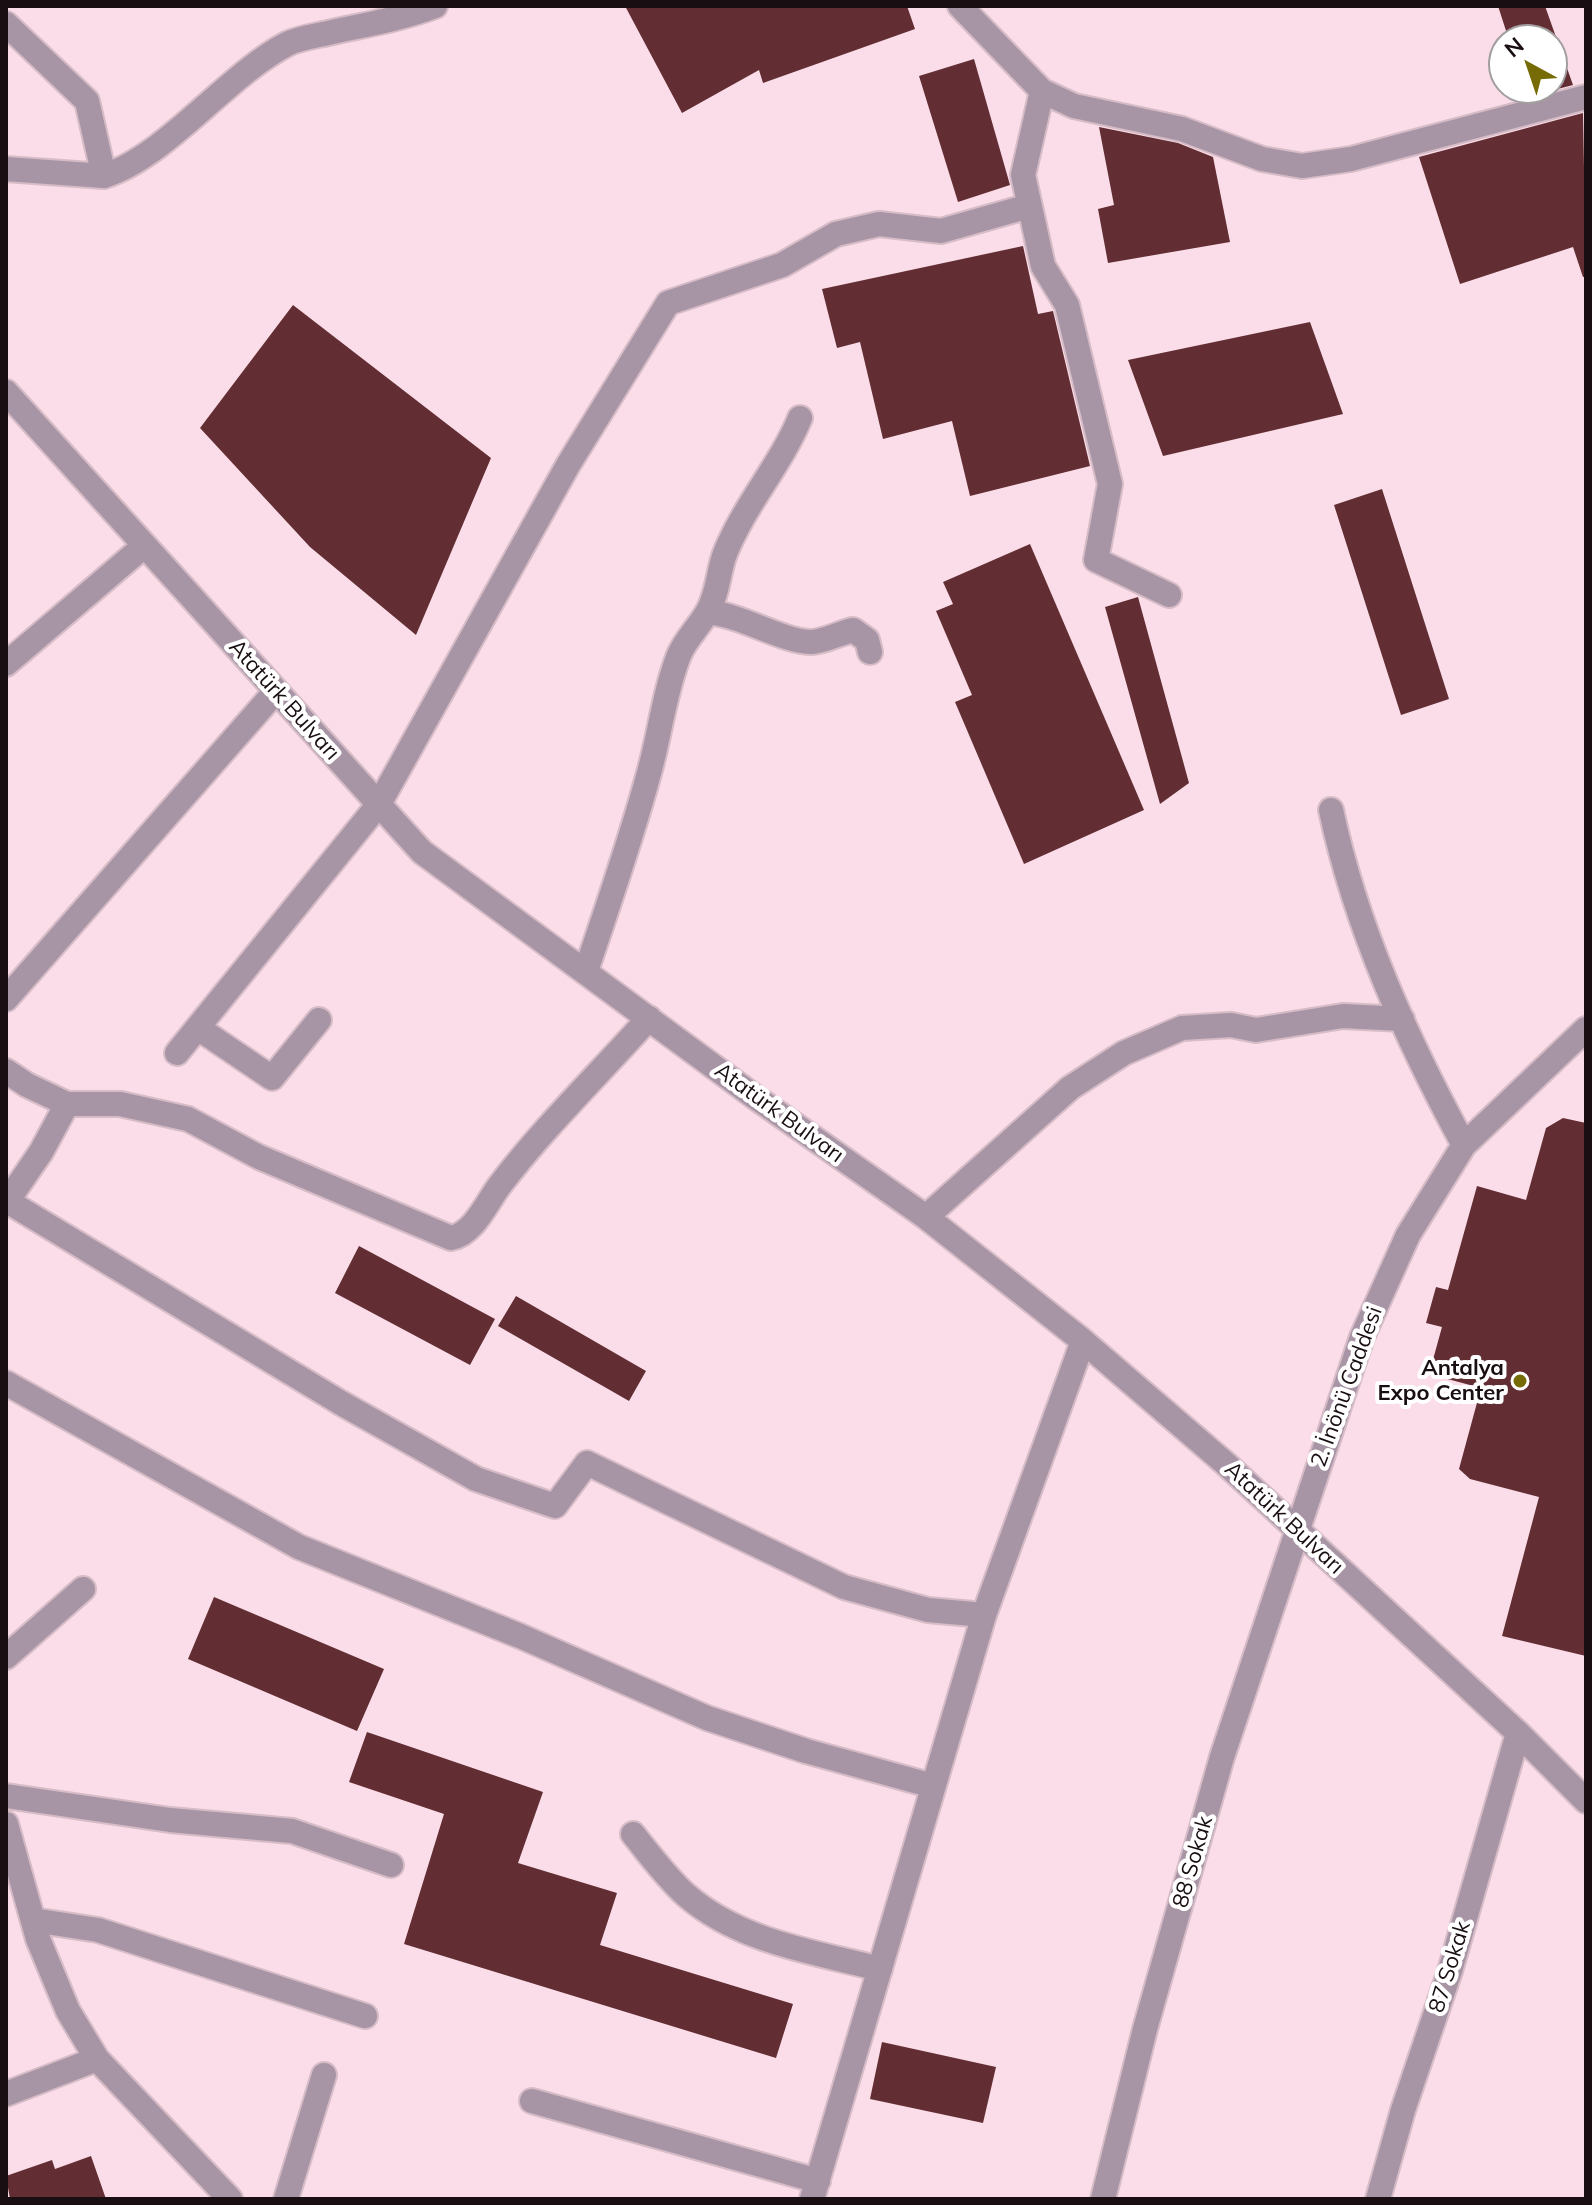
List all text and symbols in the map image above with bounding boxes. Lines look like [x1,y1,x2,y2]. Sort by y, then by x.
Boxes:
north arrow [1488,24,1568,104]
text: N [1498,31,1529,63]
street label: Atatürk Bulvarı [223,634,345,766]
street label: Atatürk Bulvarı [709,1057,849,1169]
street label: 2. İnönü Caddesi [1306,1303,1388,1471]
place label: Antalya Expo Center [1378,1355,1504,1406]
marker: Antalya Expo Center [1511,1372,1529,1390]
street label: Atatürk Bulvarı [1219,1456,1349,1580]
street label: 88 Sokak [1167,1813,1219,1911]
street label: 87 Sokak [1424,1918,1476,2016]

